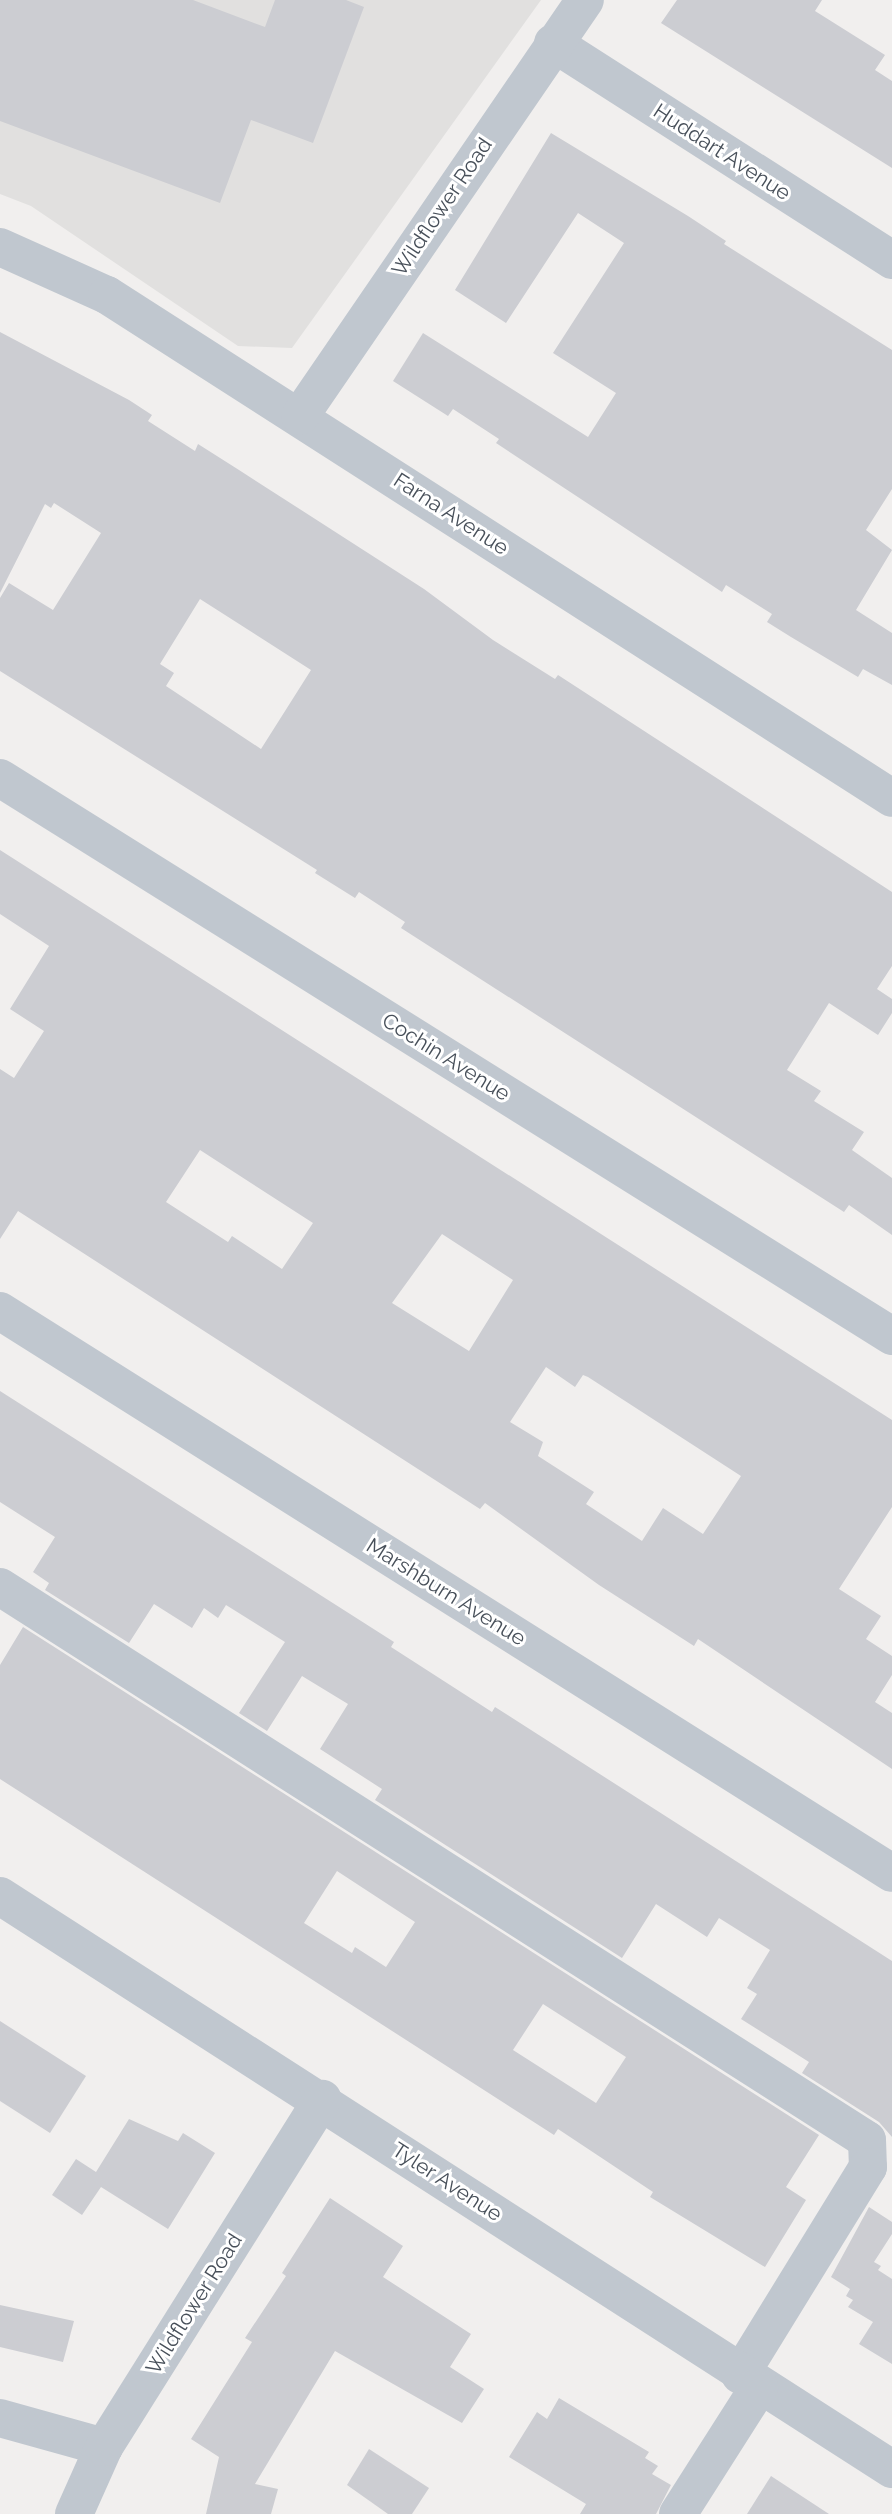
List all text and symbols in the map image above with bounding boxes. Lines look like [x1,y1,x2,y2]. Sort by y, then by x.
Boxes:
street label: Huddart Avenue [648,98,796,206]
street label: Wildflower Road [386,133,498,281]
street label: Farna Avenue [389,467,513,561]
street label: Cochin Avenue [377,1007,515,1107]
street label: Marshburn Avenue [361,1533,531,1651]
street label: Tyler Avenue [387,2137,507,2227]
street label: Wildflower Road [140,2229,248,2379]

